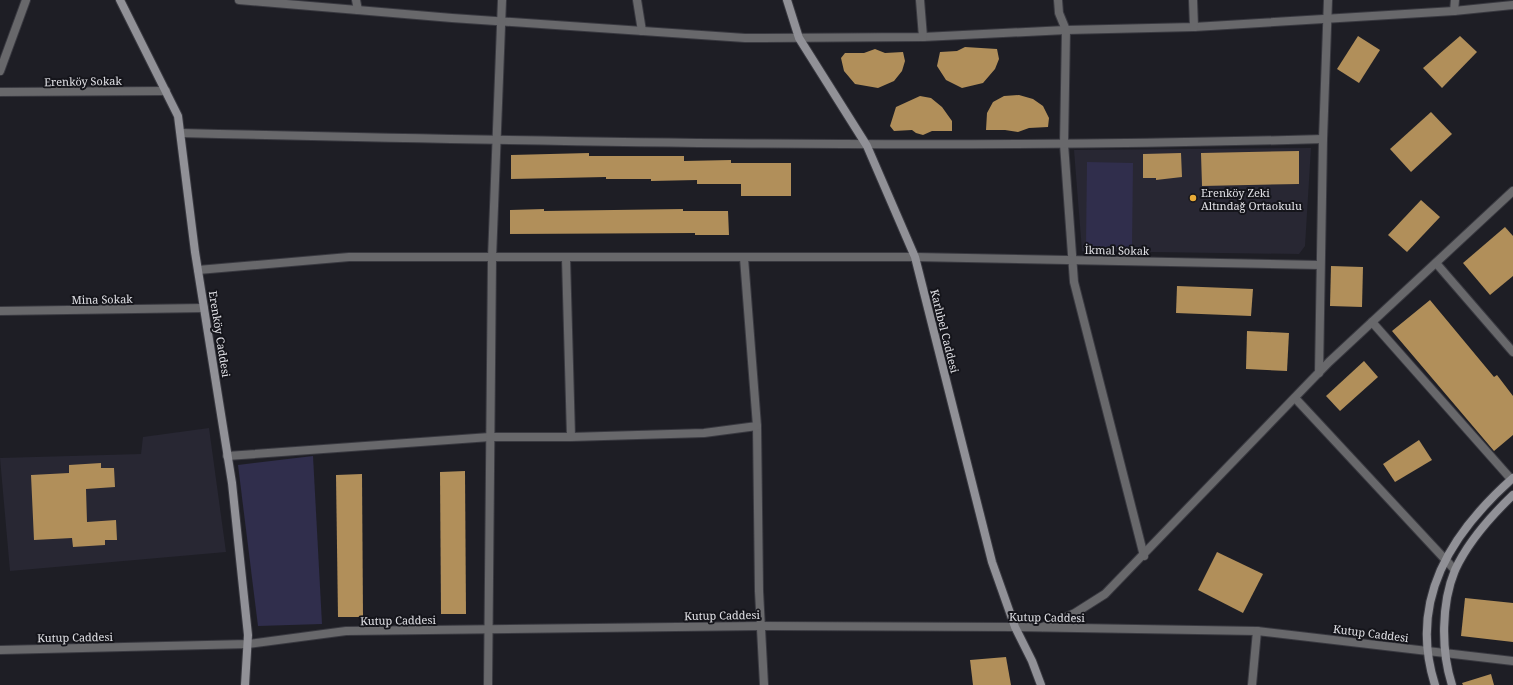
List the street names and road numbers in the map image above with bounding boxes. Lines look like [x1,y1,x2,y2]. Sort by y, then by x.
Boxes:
street label: Erenköy Sokak [44,73,123,89]
street label: İkmal Sokak [1085,242,1150,258]
street label: Karlıbel Caddesi [927,288,963,375]
street label: Erenköy Caddesi [206,290,234,379]
street label: Mina Sokak [71,291,133,307]
street label: Kutup Caddesi [684,607,760,623]
street label: Kutup Caddesi [1009,609,1085,625]
street label: Kutup Caddesi [360,612,436,628]
street label: Kutup Caddesi [1332,621,1410,645]
street label: Kutup Caddesi [37,629,113,645]

